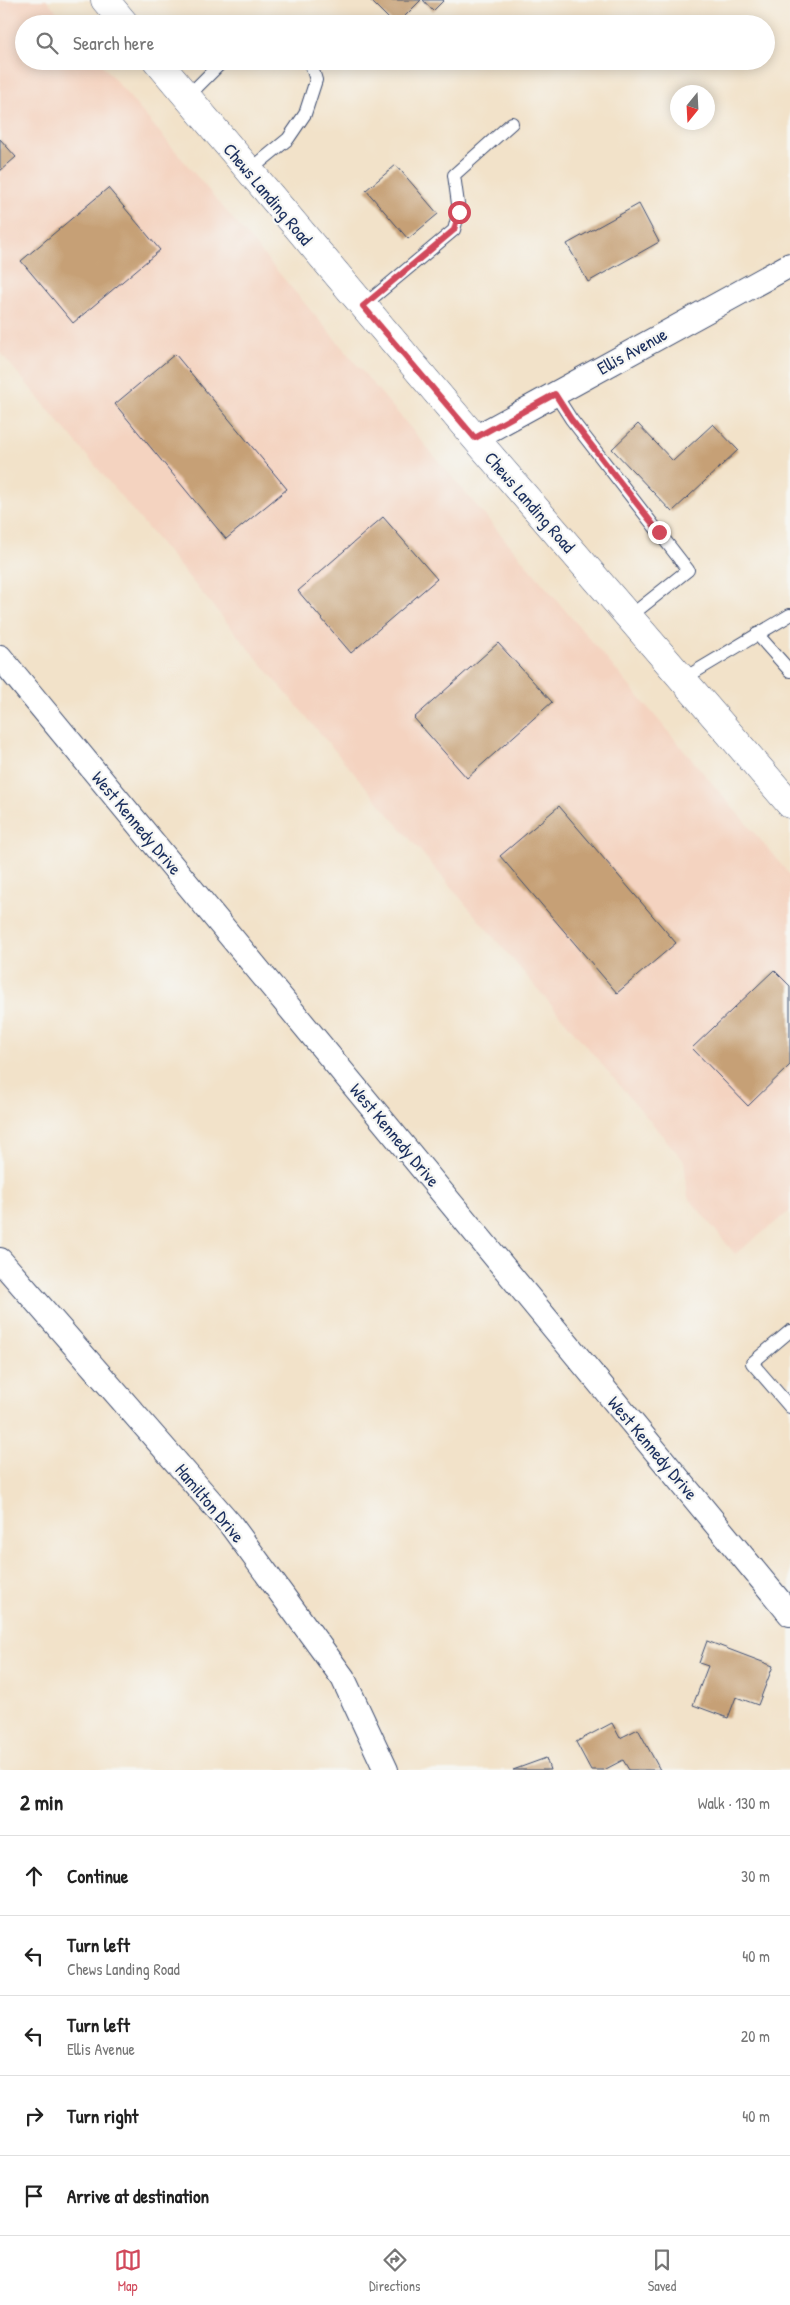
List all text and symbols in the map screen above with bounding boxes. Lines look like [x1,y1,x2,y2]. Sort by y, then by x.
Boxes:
search box [15,15,775,70]
icon: search [33,29,61,57]
text: Search here [73,30,154,56]
north arrow [670,85,715,130]
street label: Chews Landing Road [218,137,318,251]
route start [448,201,471,224]
street label: Ellis Avenue [592,322,672,380]
street label: Chews Landing Road [479,446,581,558]
route end [648,521,671,544]
street label: West Kennedy Drive [86,766,188,880]
street label: West Kennedy Drive [344,1078,446,1192]
street label: West Kennedy Drive [602,1391,704,1505]
street label: Hamilton Drive [170,1458,250,1548]
text: 2 min [20,1788,63,1817]
text: Walk · 130 m [698,1792,770,1814]
icon: ahead [20,1862,48,1890]
text: Continue [67,1863,128,1889]
text: 30 m [741,1865,770,1887]
text: Turn left [67,1932,130,1958]
icon: left [20,1942,48,1970]
text: 40 m [742,1945,770,1967]
text: Chews Landing Road [67,1958,180,1980]
text: Turn left [67,2012,130,2038]
icon: left [20,2022,48,2050]
text: 20 m [741,2025,770,2047]
text: Ellis Avenue [67,2038,135,2060]
icon: right [20,2102,48,2130]
text: Turn right [67,2103,138,2129]
text: 40 m [742,2105,770,2127]
icon: arrive [20,2182,48,2210]
text: Arrive at destination [67,2183,209,2209]
tab: Map [114,2246,142,2295]
tab: Directions [369,2246,420,2295]
tab: Saved [648,2246,676,2295]

